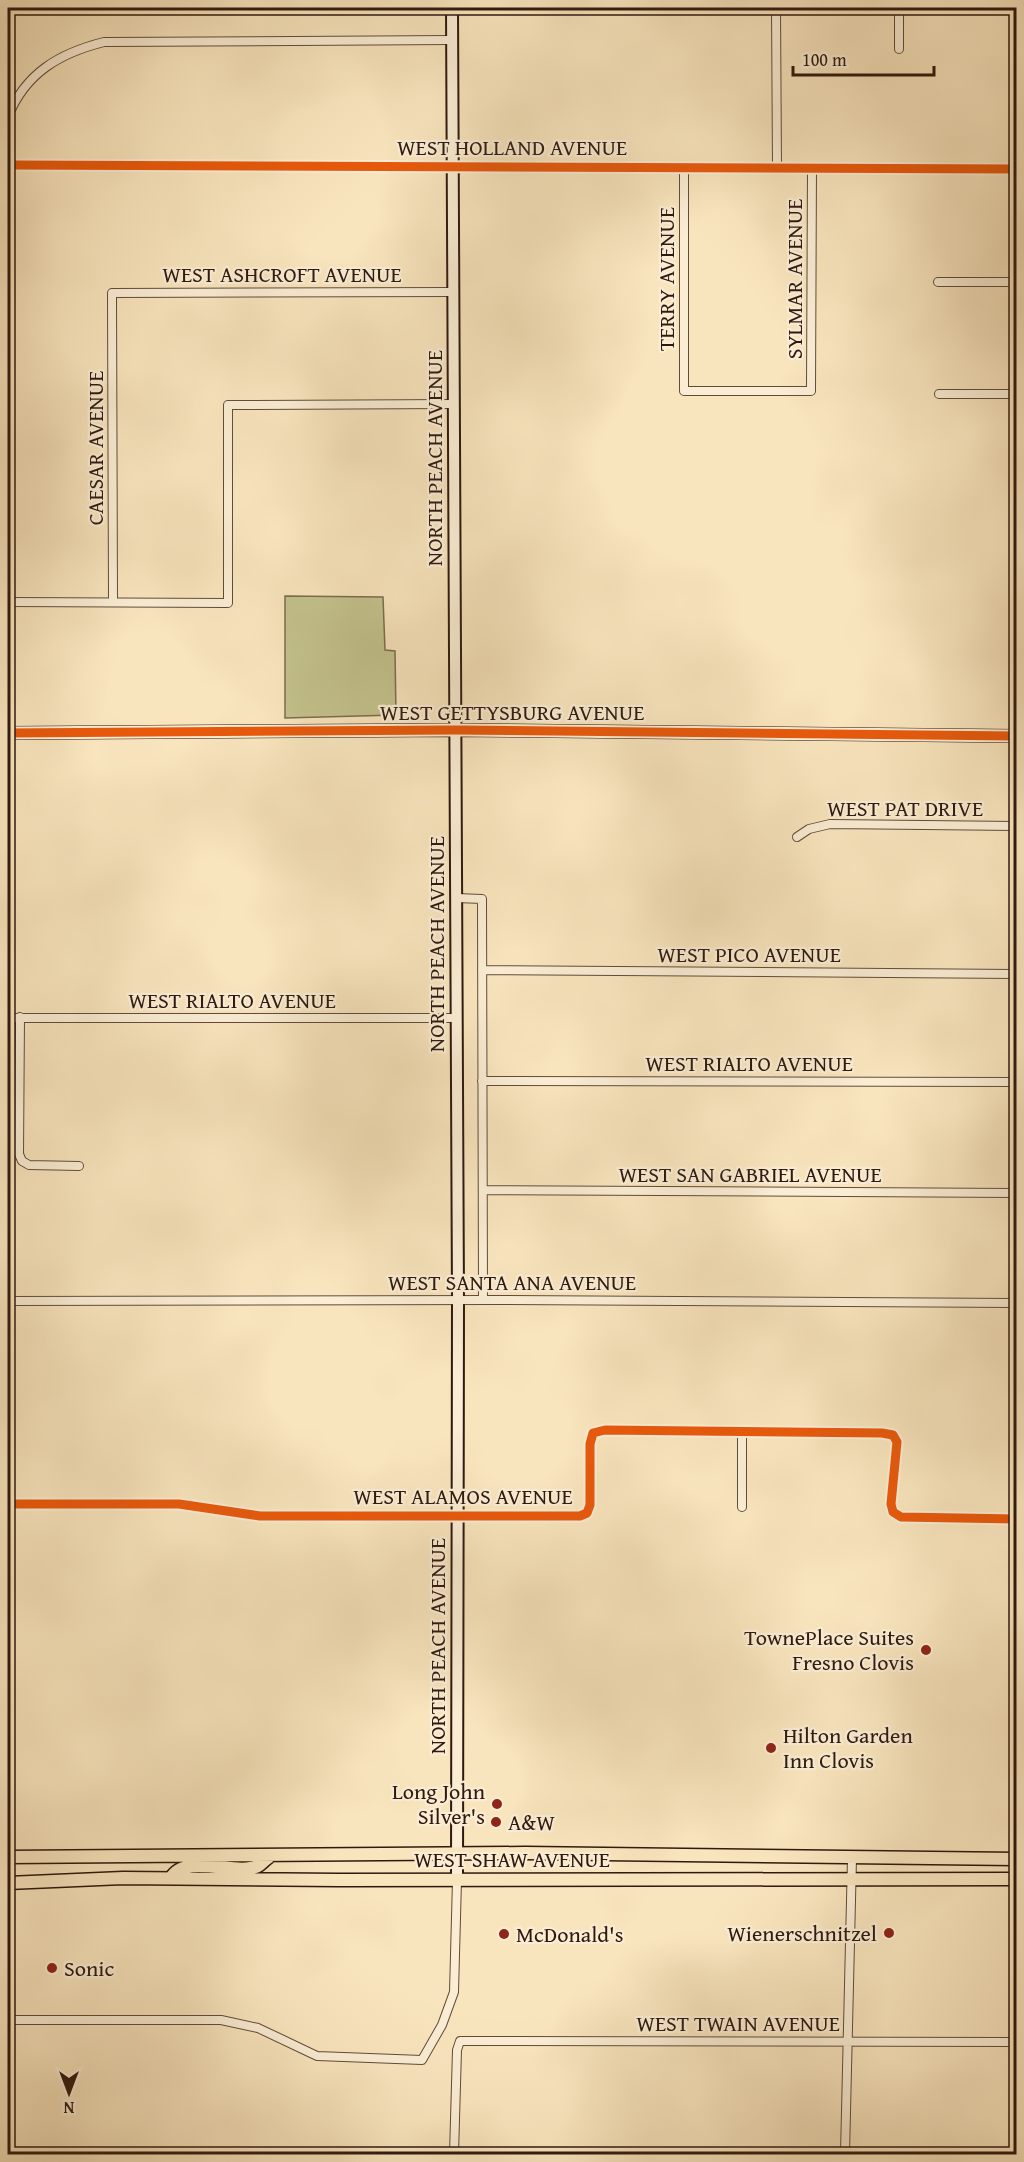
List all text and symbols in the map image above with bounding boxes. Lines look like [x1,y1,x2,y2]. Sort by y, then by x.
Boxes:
scale bar [793,39,934,77]
text: 100 m [802,46,847,73]
street label: WEST HOLLAND AVENUE [397,131,627,163]
street label: SYLMAR AVENUE [778,199,810,359]
street label: TERRY AVENUE [650,207,682,351]
street label: WEST ASHCROFT AVENUE [162,258,402,290]
street label: NORTH PEACH AVENUE [418,350,450,566]
street label: CAESAR AVENUE [79,371,111,525]
street label: WEST GETTYSBURG AVENUE [380,696,644,728]
street label: WEST PAT DRIVE [827,792,983,824]
street label: NORTH PEACH AVENUE [420,836,452,1052]
street label: WEST PICO AVENUE [657,938,841,970]
street label: WEST RIALTO AVENUE [128,984,336,1016]
street label: WEST RIALTO AVENUE [645,1047,853,1079]
street label: WEST SAN GABRIEL AVENUE [618,1158,882,1190]
street label: WEST SANTA ANA AVENUE [388,1266,636,1298]
street label: WEST ALAMOS AVENUE [353,1480,573,1512]
street label: NORTH PEACH AVENUE [421,1538,453,1754]
place label: TownePlace Suites Fresno Clovis [744,1621,914,1678]
marker: TownePlace Suites Fresno Clovis [919,1643,933,1657]
place label: Hilton Garden Inn Clovis [783,1719,913,1776]
marker: Hilton Garden Inn Clovis [764,1741,778,1755]
place label: Long John Silver's [392,1775,486,1832]
marker: Long John Silver's [490,1797,504,1811]
place label: A&W [508,1806,555,1838]
marker: A&W [489,1815,503,1829]
street label: WEST SHAW AVENUE [414,1843,610,1875]
place label: Wienerschnitzel [727,1917,877,1949]
place label: McDonald's [516,1918,623,1950]
marker: Wienerschnitzel [882,1926,896,1940]
marker: McDonald's [497,1927,511,1941]
place label: Sonic [64,1952,114,1984]
marker: Sonic [45,1961,59,1975]
street label: WEST TWAIN AVENUE [636,2007,840,2039]
north arrow [39,2063,99,2123]
text: N [63,2096,74,2120]

